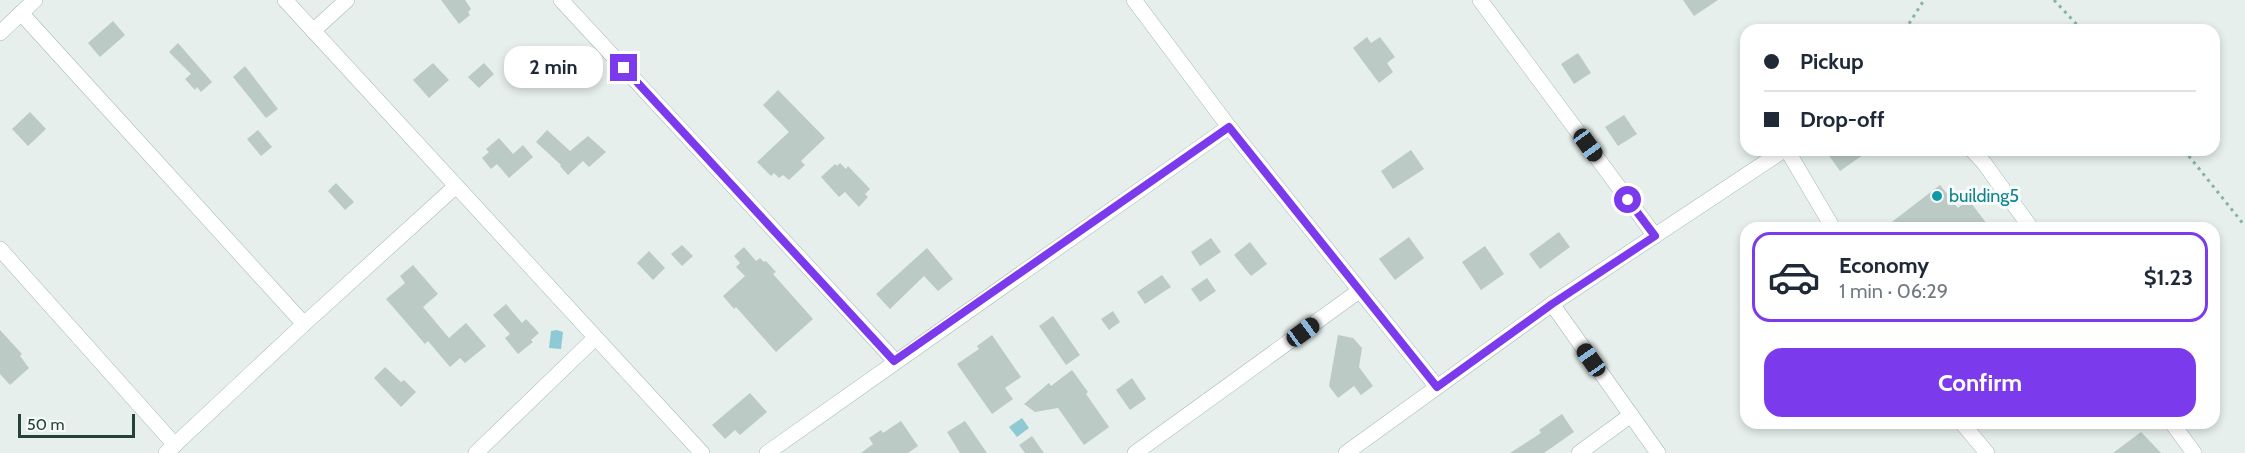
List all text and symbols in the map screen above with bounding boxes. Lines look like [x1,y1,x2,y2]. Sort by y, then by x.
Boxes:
callout: 2 min [504,47,603,89]
text: Pickup [1800,48,1864,75]
route end [610,54,637,81]
text: 2 min [529,55,578,79]
text: Drop-off [1800,106,1884,133]
car [1570,125,1606,165]
place label: building5 [1949,185,2019,207]
route start [1614,186,1641,213]
marker: building5 [1930,189,1944,203]
icon: car [1767,250,1821,304]
text: Economy [1839,252,1929,279]
text: $1.23 [2144,264,2193,291]
text: 1 min · 06:29 [1839,279,1948,303]
car [1283,314,1323,350]
car [1573,340,1609,380]
button: Confirm [1764,348,2196,417]
scale bar [18,411,135,438]
text: 50 m [27,415,64,434]

